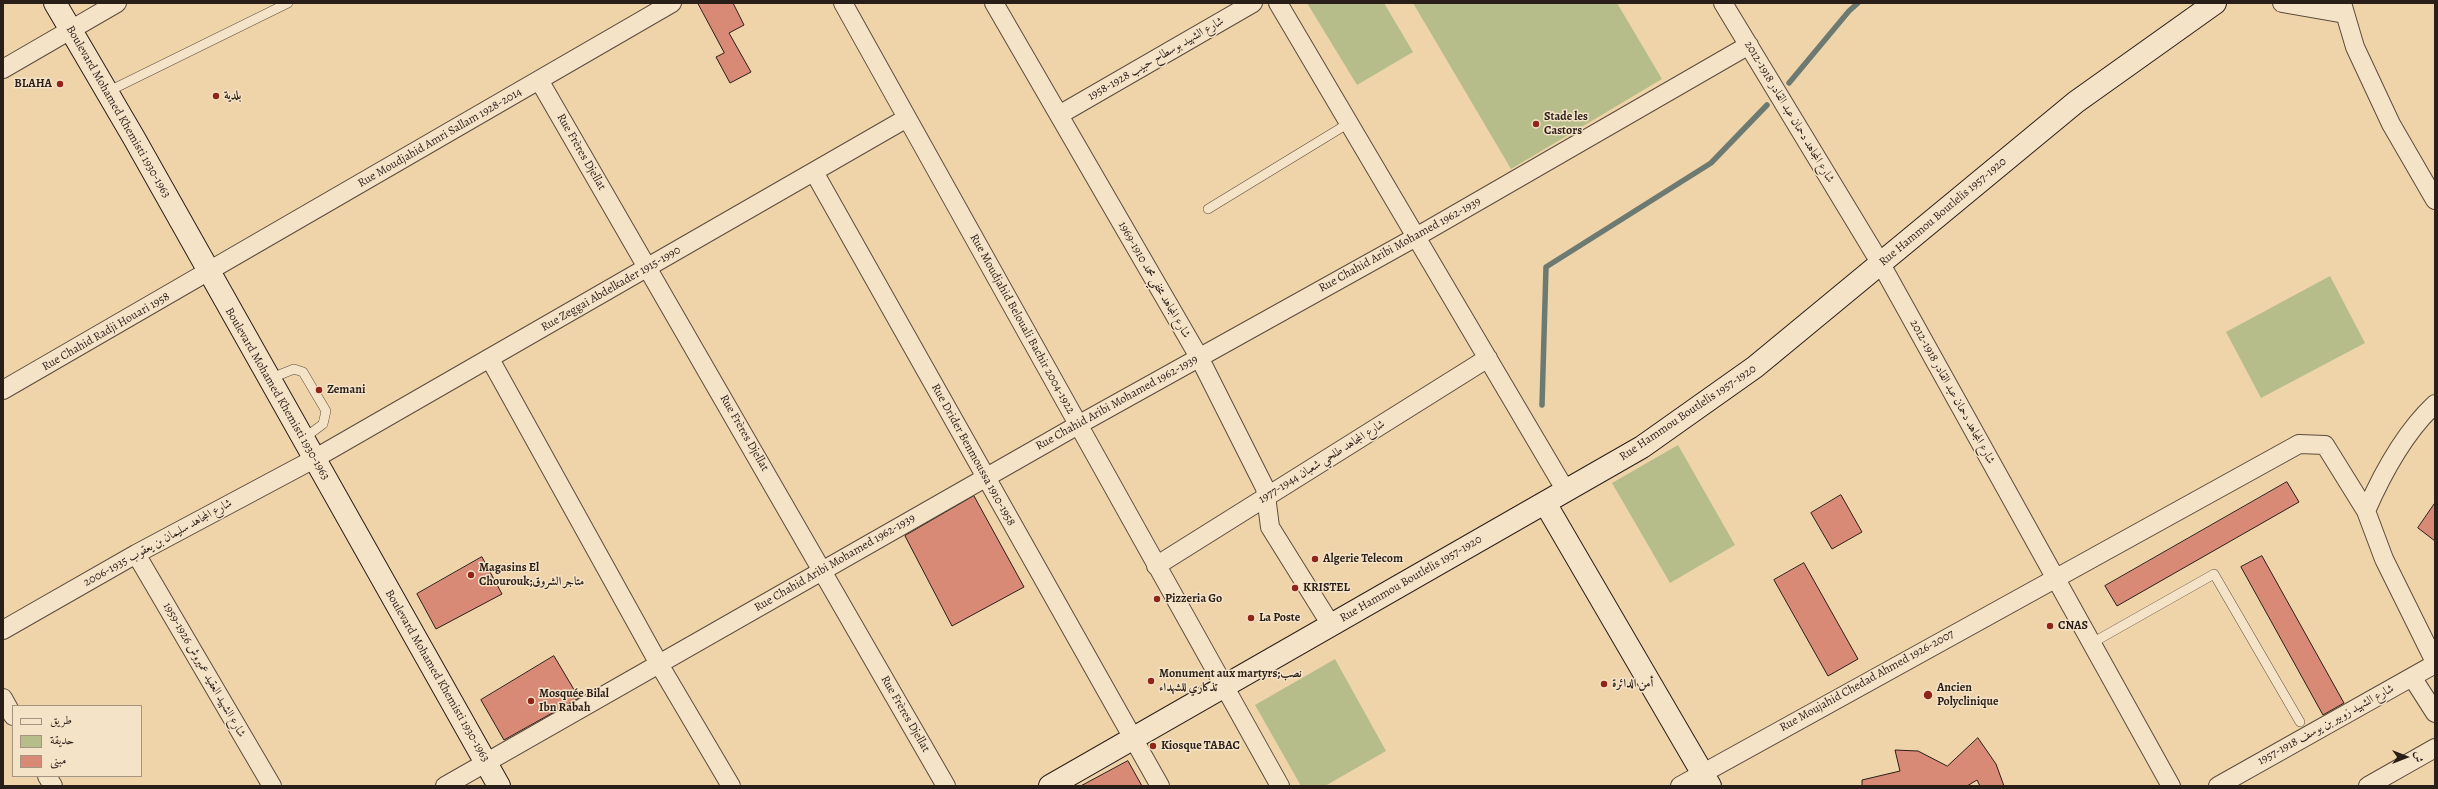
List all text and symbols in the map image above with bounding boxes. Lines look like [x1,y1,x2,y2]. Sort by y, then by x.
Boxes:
street label: شارع الشهيد بوسطاح حبيب 1928-1958 [1085,14,1227,104]
street label: Boulevard Mohamed Khemisti 1930-1963 [63,23,173,201]
street label: شارع المجاهد دحمان عبد القادر 1918-2012 [1741,38,1837,186]
place label: BLAHA [14,77,52,91]
marker: BLAHA [55,79,65,89]
street label: Rue Moudjahid Amri Sallam 1928-2014 [355,85,525,191]
place label: بلدية [224,89,241,103]
marker: بلدية [211,91,221,101]
place label: Stade les Castors [1544,110,1588,138]
street label: Rue Frères Djellat [553,111,609,193]
marker: Stade les Castors [1531,119,1541,129]
street label: Rue Hammou Boutlelis 1957-1920 [1876,155,2010,269]
street label: Rue Chahid Aribi Mohamed 1962-1939 [1316,194,1484,296]
street label: شارع المجاهد مخفي محمد 1910-1969 [1115,219,1193,341]
street label: Rue Moudjahid Belouali Bachir 2004-1922 [966,232,1078,416]
street label: Rue Zeggai Abdelkader 1915-1990 [539,243,683,335]
street label: Rue Chahid Radji Houari 1958 [40,290,172,374]
street label: Boulevard Mohamed Khemisti 1930-1963 [222,305,332,483]
street label: شارع المجاهد دحمان عبد القادر 1918-2012 [1906,317,1998,467]
street label: Rue Chahid Aribi Mohamed 1962-1939 [1033,352,1201,454]
street label: Rue Hammou Boutlelis 1957-1920 [1617,362,1759,464]
street label: Rue Drider Benmoussa 1910-1958 [928,381,1018,529]
place label: Zemani [327,383,365,397]
marker: Zemani [314,385,324,395]
street label: Rue Frères Djellat [716,392,772,474]
street label: شارع المجاهد طلحي شعبان 1944-1977 [1256,417,1388,507]
street label: شارع المجاهد سليمان بن يعقوب 1935-2006 [81,496,235,590]
street label: Rue Chahid Aribi Mohamed 1962-1939 [752,511,918,615]
street label: Rue Hammou Boutlelis 1957-1920 [1337,532,1485,626]
place label: Algerie Telecom [1323,552,1403,566]
marker: Algerie Telecom [1310,554,1320,564]
place label: Magasins El Chourouk;متاجر الشروق [479,561,584,589]
marker: Magasins El Chourouk;متاجر الشروق [466,570,476,580]
place label: KRISTEL [1303,581,1350,595]
marker: KRISTEL [1290,583,1300,593]
street label: Boulevard Mohamed Khemisti 1930-1963 [382,587,492,765]
place label: Pizzeria Go [1165,592,1222,606]
marker: Pizzeria Go [1152,594,1162,604]
street label: شارع الشهيد العقيد عميروش 1926-1959 [159,600,249,740]
place label: La Poste [1259,611,1300,625]
marker: La Poste [1246,613,1256,623]
place label: CNAS [2058,619,2088,633]
marker: CNAS [2045,621,2055,631]
street label: Rue Moujahid Chedad Ahmed 1926-2007 [1777,627,1957,735]
place label: Monument aux martyrs;نصب تذكاري للشهداء [1159,667,1302,695]
street label: Rue Frères Djellat [877,673,933,755]
marker: Monument aux martyrs;نصب تذكاري للشهداء [1146,676,1156,686]
place label: أمن الدائرة [1612,677,1653,691]
marker: أمن الدائرة [1599,679,1609,689]
place label: Ancien Polyclinique [1937,681,1999,709]
street label: شارع الشهيد زوبير بن يوسف 1918-1957 [2255,681,2397,769]
place label: Mosquée Bilal Ibn Rabah [539,687,609,715]
marker: Ancien Polyclinique [1922,689,1934,701]
marker: Mosquée Bilal Ibn Rabah [526,696,536,706]
legend [12,705,142,777]
text: طريق [50,712,72,728]
text: حديقة [50,732,74,748]
north arrow [2386,737,2426,777]
place label: Kiosque TABAC [1161,739,1240,753]
marker: Kiosque TABAC [1148,741,1158,751]
text: مبنى [50,752,66,768]
text: ش [2411,752,2426,762]

